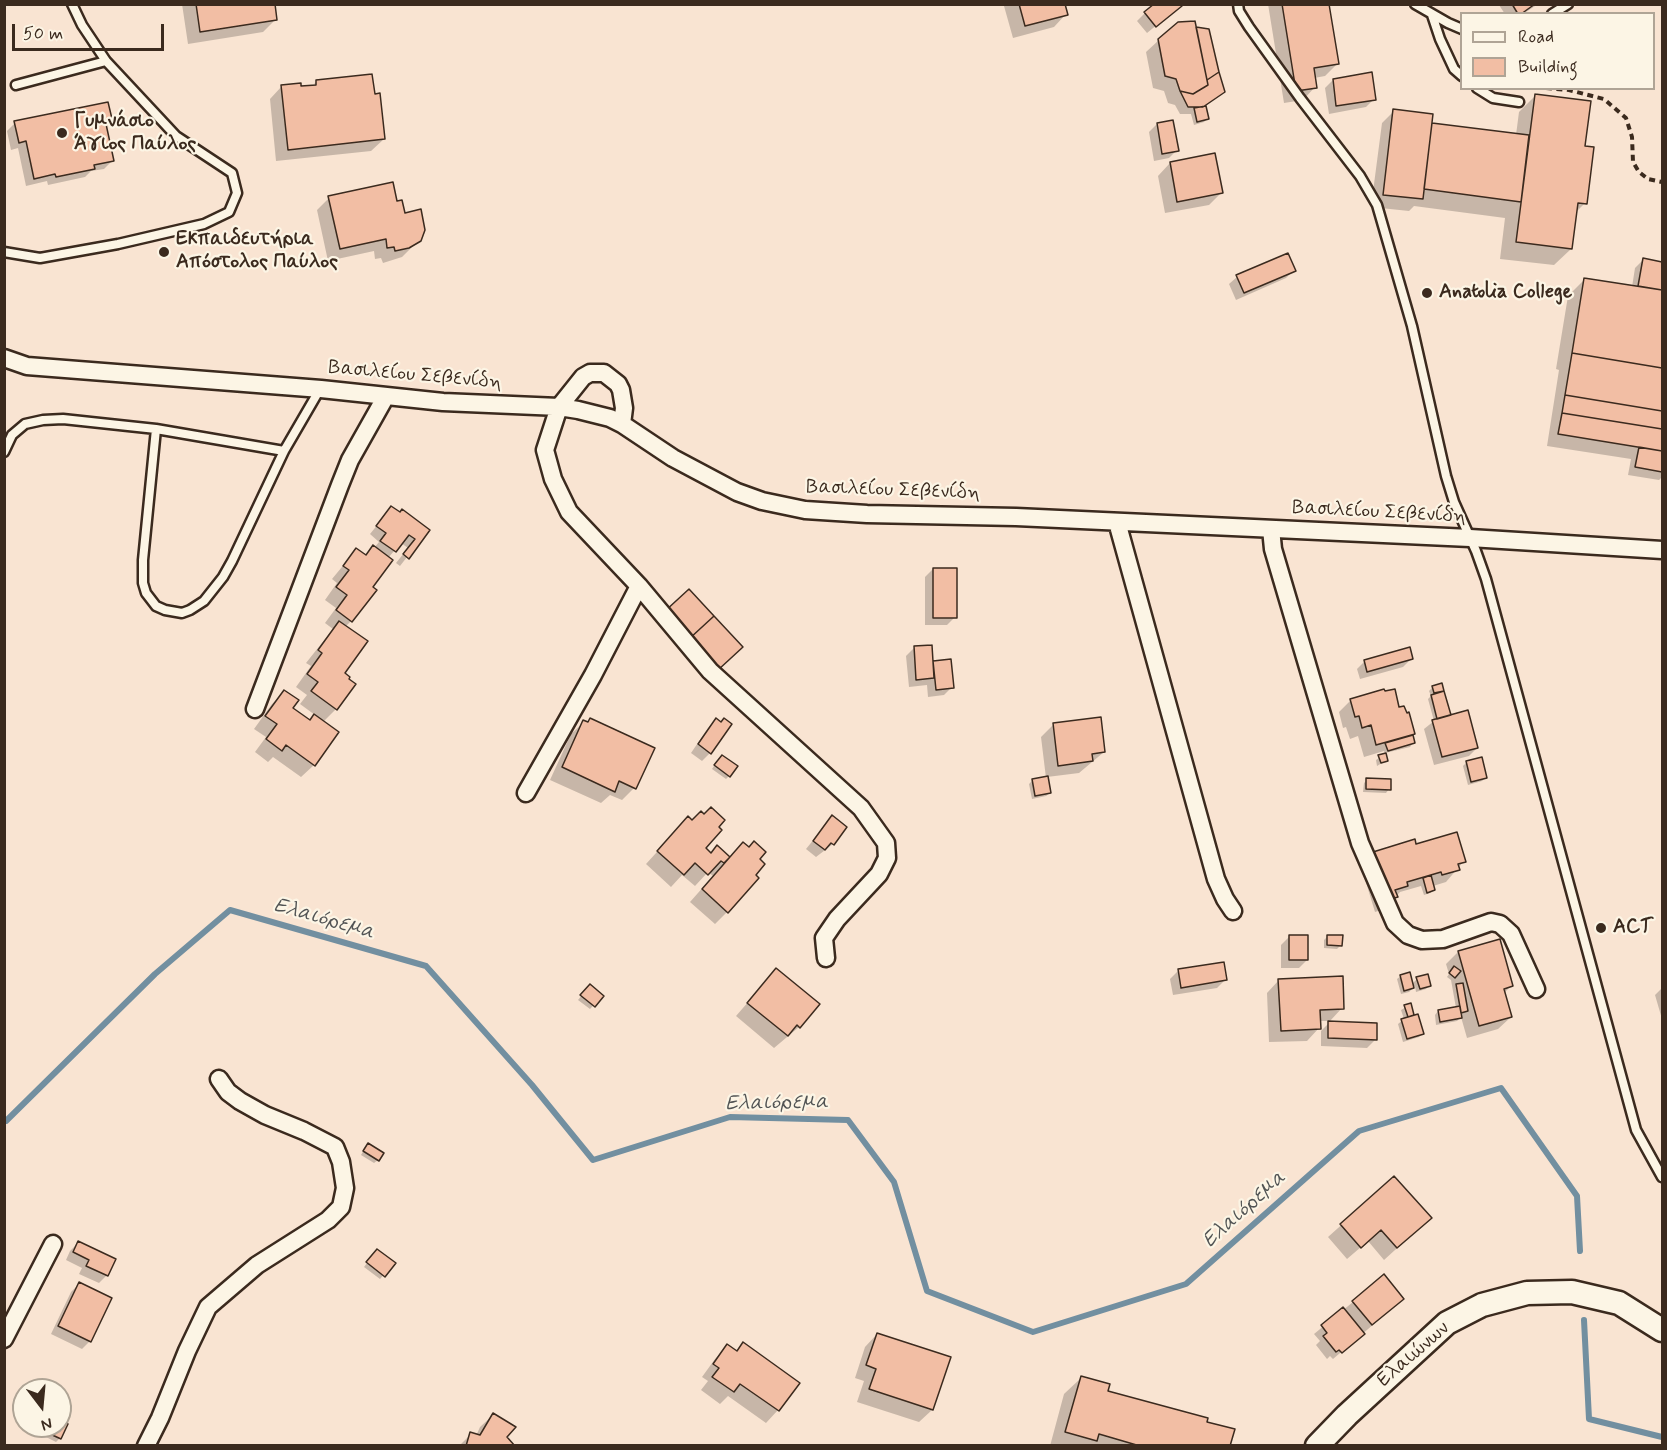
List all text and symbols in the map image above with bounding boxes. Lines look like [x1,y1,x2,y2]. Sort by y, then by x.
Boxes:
scale bar [15,12,166,50]
legend [1460,12,1655,90]
text: 50 m [23,22,63,46]
text: Road [1518,25,1554,49]
text: Building [1518,55,1578,79]
place label: Γυμνάσιο Άγιος Παύλος [74,110,196,157]
marker: Γυμνάσιο Άγιος Παύλος [55,126,69,140]
place label: Εκπαιδευτήρια Απόστολος Παύλος [176,228,338,275]
marker: Εκπαιδευτήρια Απόστολος Παύλος [157,245,171,259]
place label: Anatolia College [1439,281,1572,305]
marker: Anatolia College [1420,286,1434,300]
street label: Βασιλείου Σεβενίδη [327,356,503,396]
street label: Βασιλείου Σεβενίδη [806,476,980,506]
street label: Βασιλείου Σεβενίδη [1291,496,1467,530]
water label: Ελαιόρεμα [271,894,377,946]
place label: ACT [1613,916,1653,940]
marker: ACT [1594,921,1608,935]
water label: Ελαιόρεμα [725,1090,829,1118]
water label: Ελαιόρεμα [1198,1166,1292,1254]
street label: Ελαιώνων [1373,1317,1455,1393]
north arrow [12,1378,72,1438]
text: N [39,1412,55,1435]

